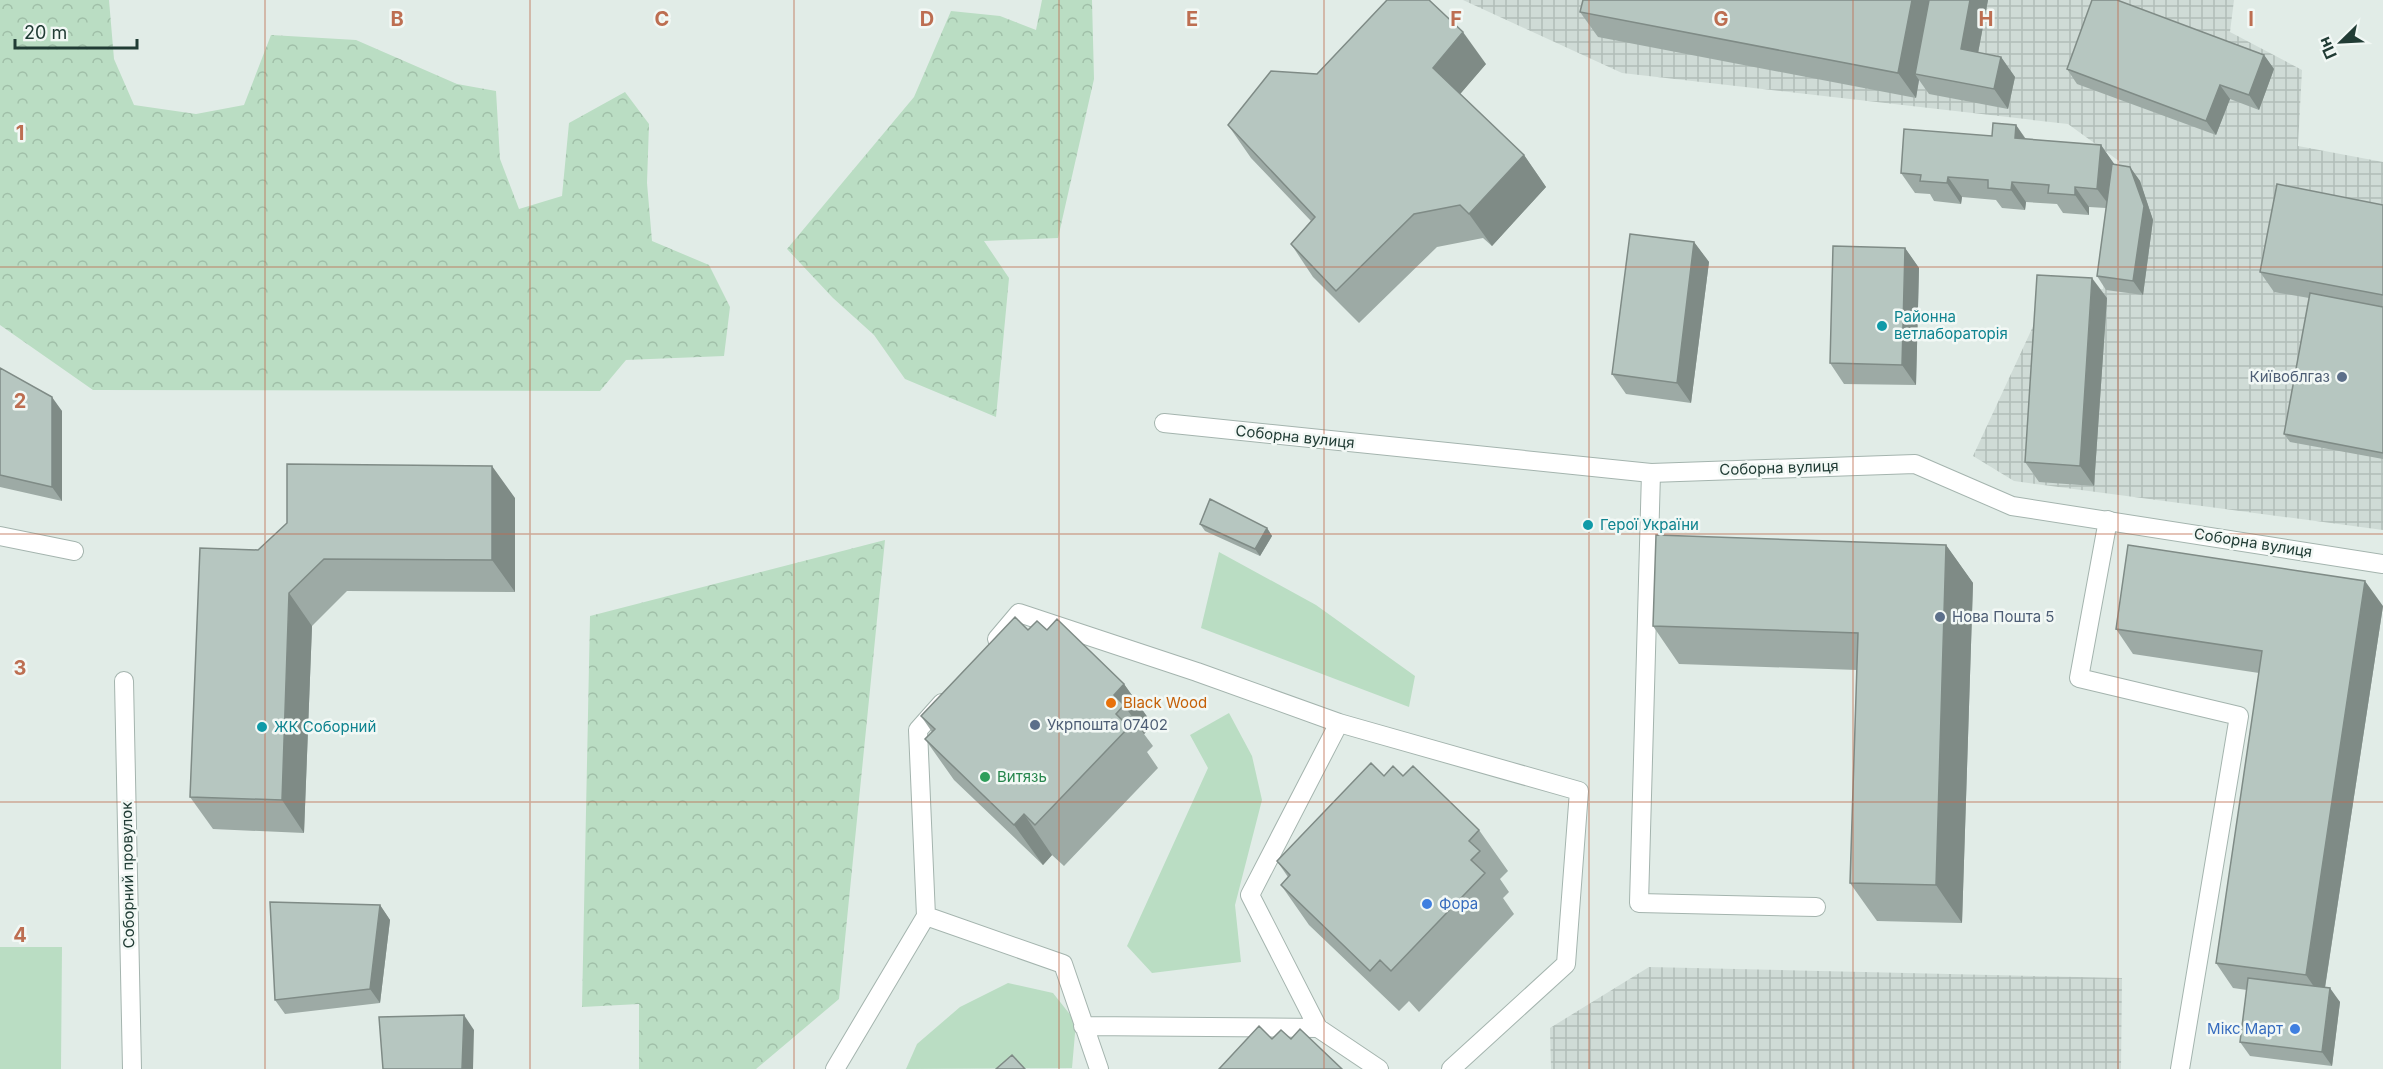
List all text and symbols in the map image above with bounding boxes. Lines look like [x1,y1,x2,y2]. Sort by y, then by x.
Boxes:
text: B [390,7,404,31]
text: C [655,7,669,31]
text: D [920,7,934,31]
text: E [1186,7,1198,31]
text: F [1450,7,1462,31]
text: G [1713,7,1729,31]
text: H [1979,7,1993,31]
text: I [2248,7,2254,31]
scale bar [15,12,136,50]
north arrow [2311,12,2371,72]
text: 20 m [24,22,67,43]
text: Пн [2314,34,2341,62]
text: 1 [16,121,24,145]
place label: Районна ветлабораторія [1894,307,2008,343]
marker: Районна ветлабораторія [1875,319,1889,333]
place label: Київоблгаз [2250,367,2330,386]
marker: Київоблгаз [2335,370,2349,384]
text: 2 [14,389,26,413]
street label: Соборна вулиця [1235,421,1355,452]
street label: Соборна вулиця [1719,456,1839,479]
place label: Герої України [1600,515,1699,534]
marker: Герої України [1581,518,1595,532]
street label: Соборна вулиця [2193,524,2314,561]
place label: Нова Пошта 5 [1952,607,2054,626]
marker: Нова Пошта 5 [1933,610,1947,624]
text: 3 [14,656,26,680]
place label: Black Wood [1123,693,1207,712]
marker: Black Wood [1104,696,1118,710]
place label: Укрпошта 07402 [1047,715,1168,734]
place label: ЖК Соборний [274,717,376,736]
marker: Укрпошта 07402 [1028,718,1042,732]
marker: ЖК Соборний [255,720,269,734]
place label: Витязь [997,767,1047,786]
marker: Витязь [978,770,992,784]
street label: Соборний провулок [117,801,138,949]
place label: Фора [1439,894,1478,913]
marker: Фора [1420,897,1434,911]
text: 4 [13,923,27,947]
place label: Мікс Март [2207,1019,2283,1038]
marker: Мікс Март [2288,1022,2302,1036]

